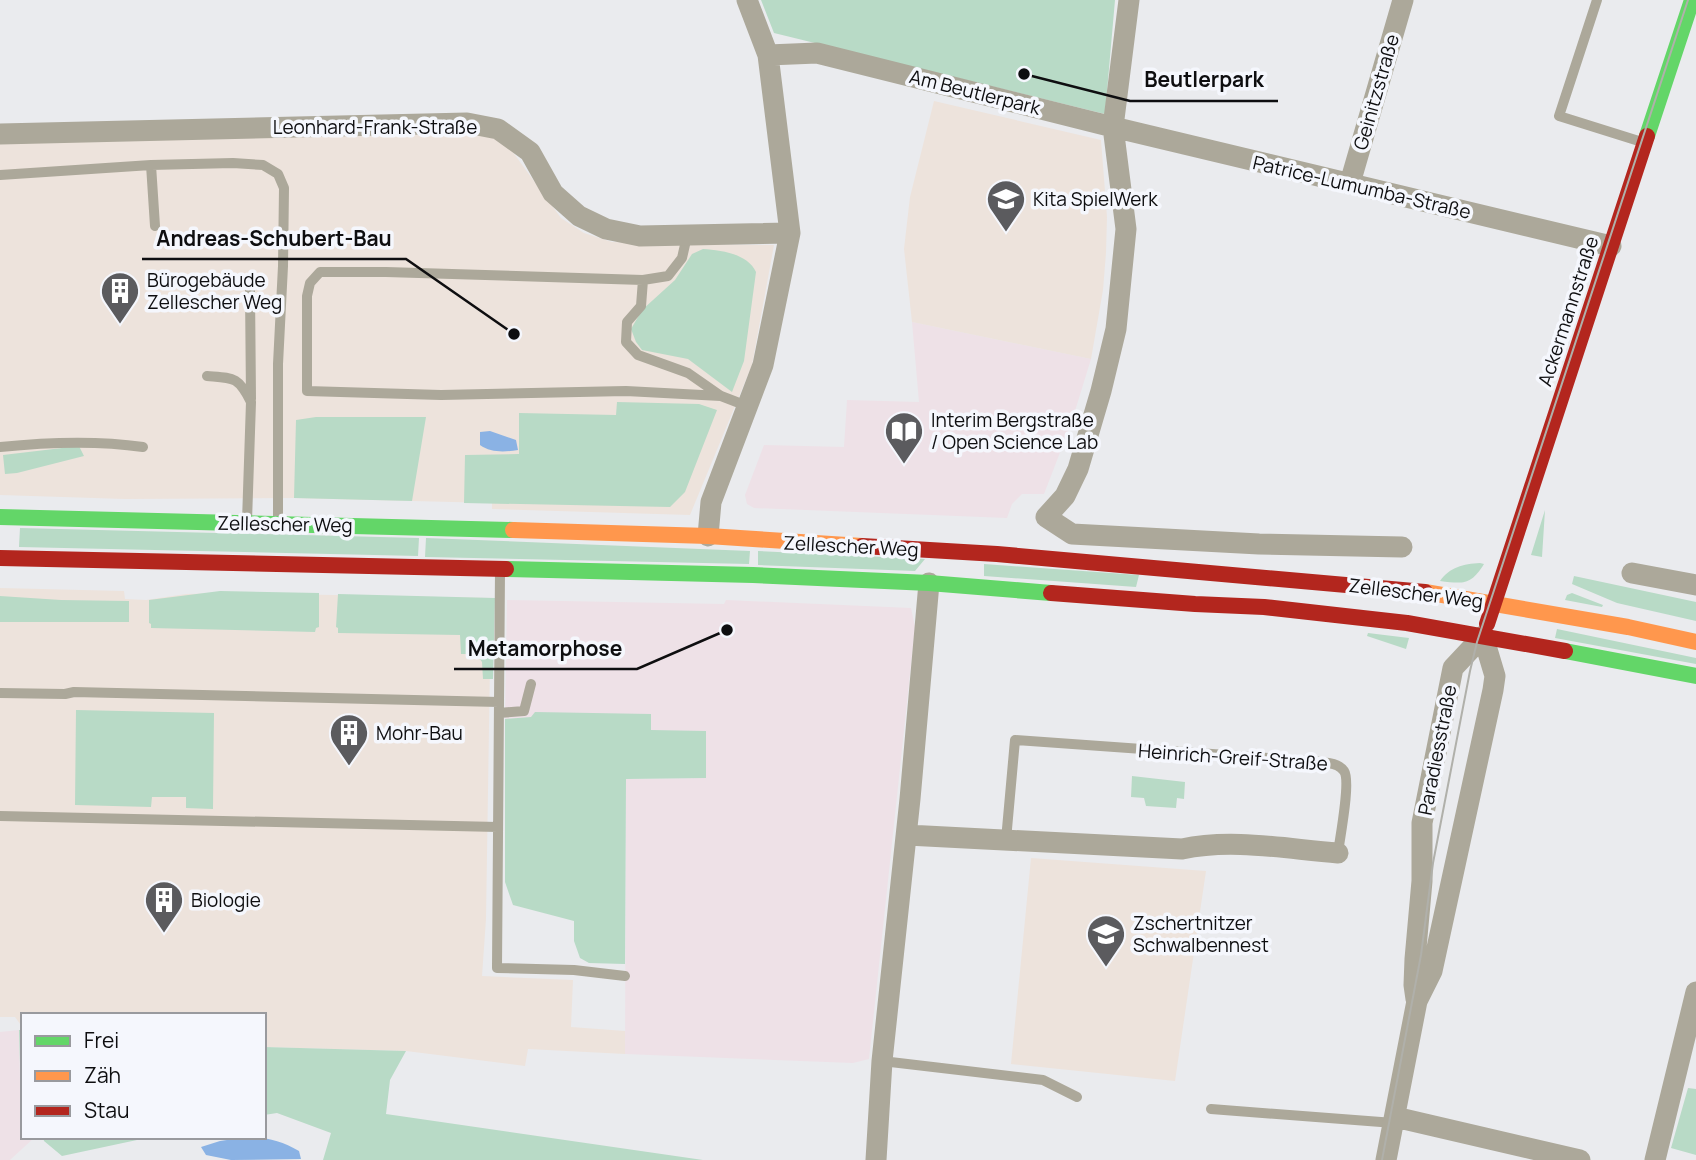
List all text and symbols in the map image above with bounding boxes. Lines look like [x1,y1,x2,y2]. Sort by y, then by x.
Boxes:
street label: Geinitzstraße [1347,31,1405,153]
callout: Beutlerpark [1130,59,1278,101]
street label: Am Beutlerpark [907,63,1044,121]
text: Beutlerpark [1144,65,1265,93]
street label: Leonhard-Frank-Straße [273,114,477,140]
street label: Patrice-Lumumba-Straße [1250,149,1474,225]
school or university icon: Kita SpielWerk [985,178,1027,233]
place label: Kita SpielWerk [1033,186,1158,212]
callout: Andreas-Schubert-Bau [142,217,406,259]
text: Andreas-Schubert-Bau [156,224,392,252]
street label: Ackermannstraße [1532,233,1604,389]
place label: Bürogebäude Zellescher Weg [147,267,282,315]
building icon: Bürogebäude Zellescher Weg [99,270,141,325]
place label: Interim Bergstraße / Open Science Lab [931,407,1098,455]
library icon: Interim Bergstraße / Open Science Lab [883,410,925,465]
street label: Zellescher Weg [217,510,353,538]
street label: Zellescher Weg [783,529,919,563]
street label: Zellescher Weg [1347,572,1485,614]
callout: Metamorphose [454,627,637,669]
text: Metamorphose [468,634,622,662]
street label: Paradiesstraße [1412,682,1462,818]
building icon: Mohr-Bau [328,712,370,767]
place label: Mohr-Bau [376,720,463,746]
street label: Heinrich-Greif-Straße [1137,737,1329,777]
building icon: Biologie [143,879,185,934]
place label: Biologie [191,887,261,913]
place label: Zschertnitzer Schwalbennest [1133,910,1269,958]
school or university icon: Zschertnitzer Schwalbennest [1085,913,1127,968]
legend [21,1013,266,1139]
text: Frei [84,1026,119,1054]
text: Zäh [84,1061,121,1089]
text: Stau [84,1096,130,1124]

